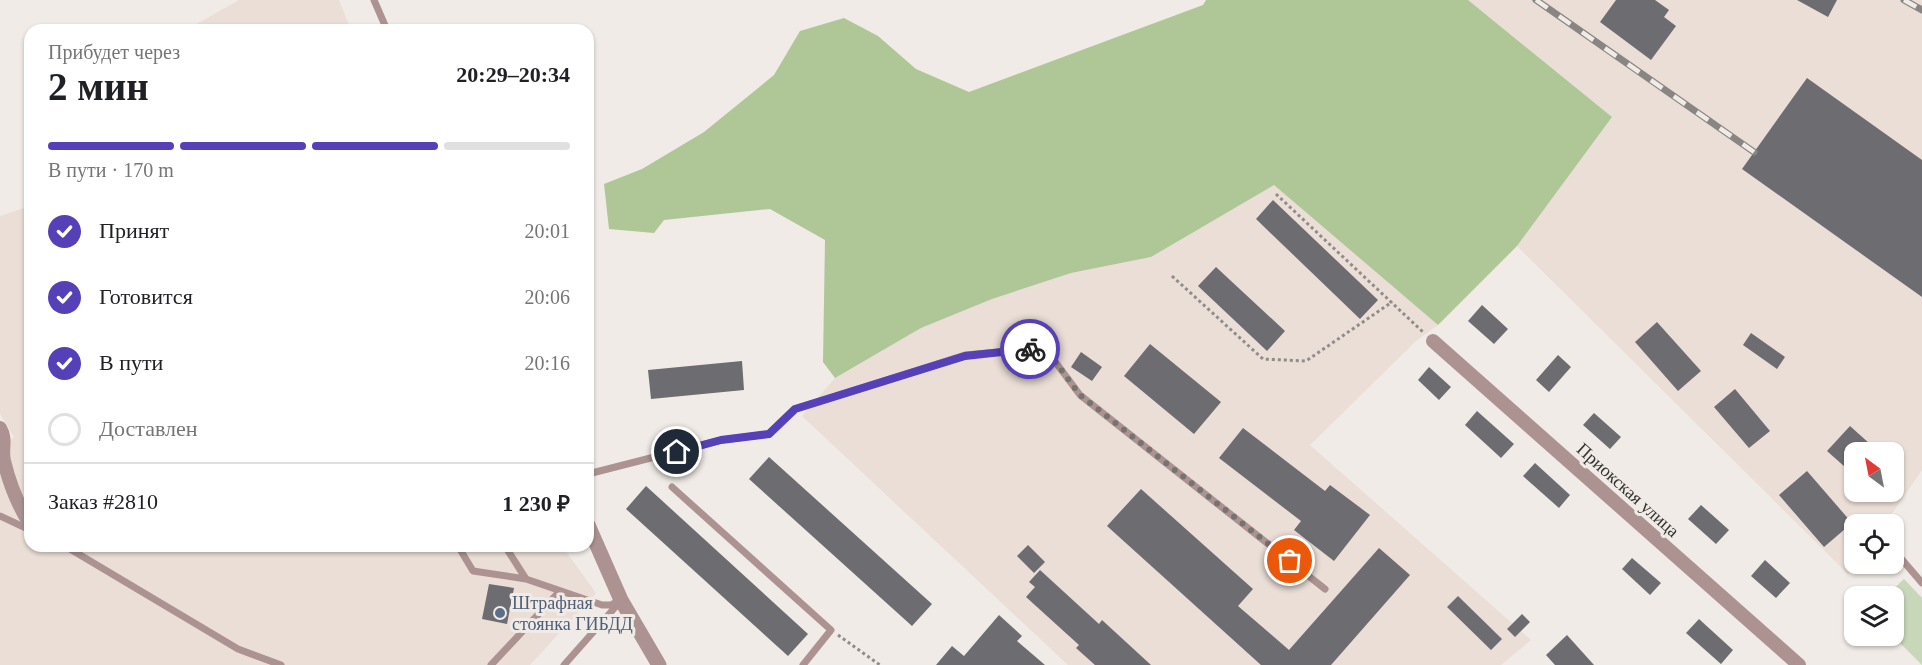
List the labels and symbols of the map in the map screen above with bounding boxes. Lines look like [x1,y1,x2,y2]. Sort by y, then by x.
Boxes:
courier [1000,319,1060,379]
pin [651,426,702,477]
street label: Приокская улица [1573,439,1683,541]
north arrow [1844,442,1904,502]
pin [1264,535,1315,586]
place label: Штрафная стоянка ГИБДД [512,593,633,634]
marker: Штрафная стоянка ГИБДД [493,606,507,620]

